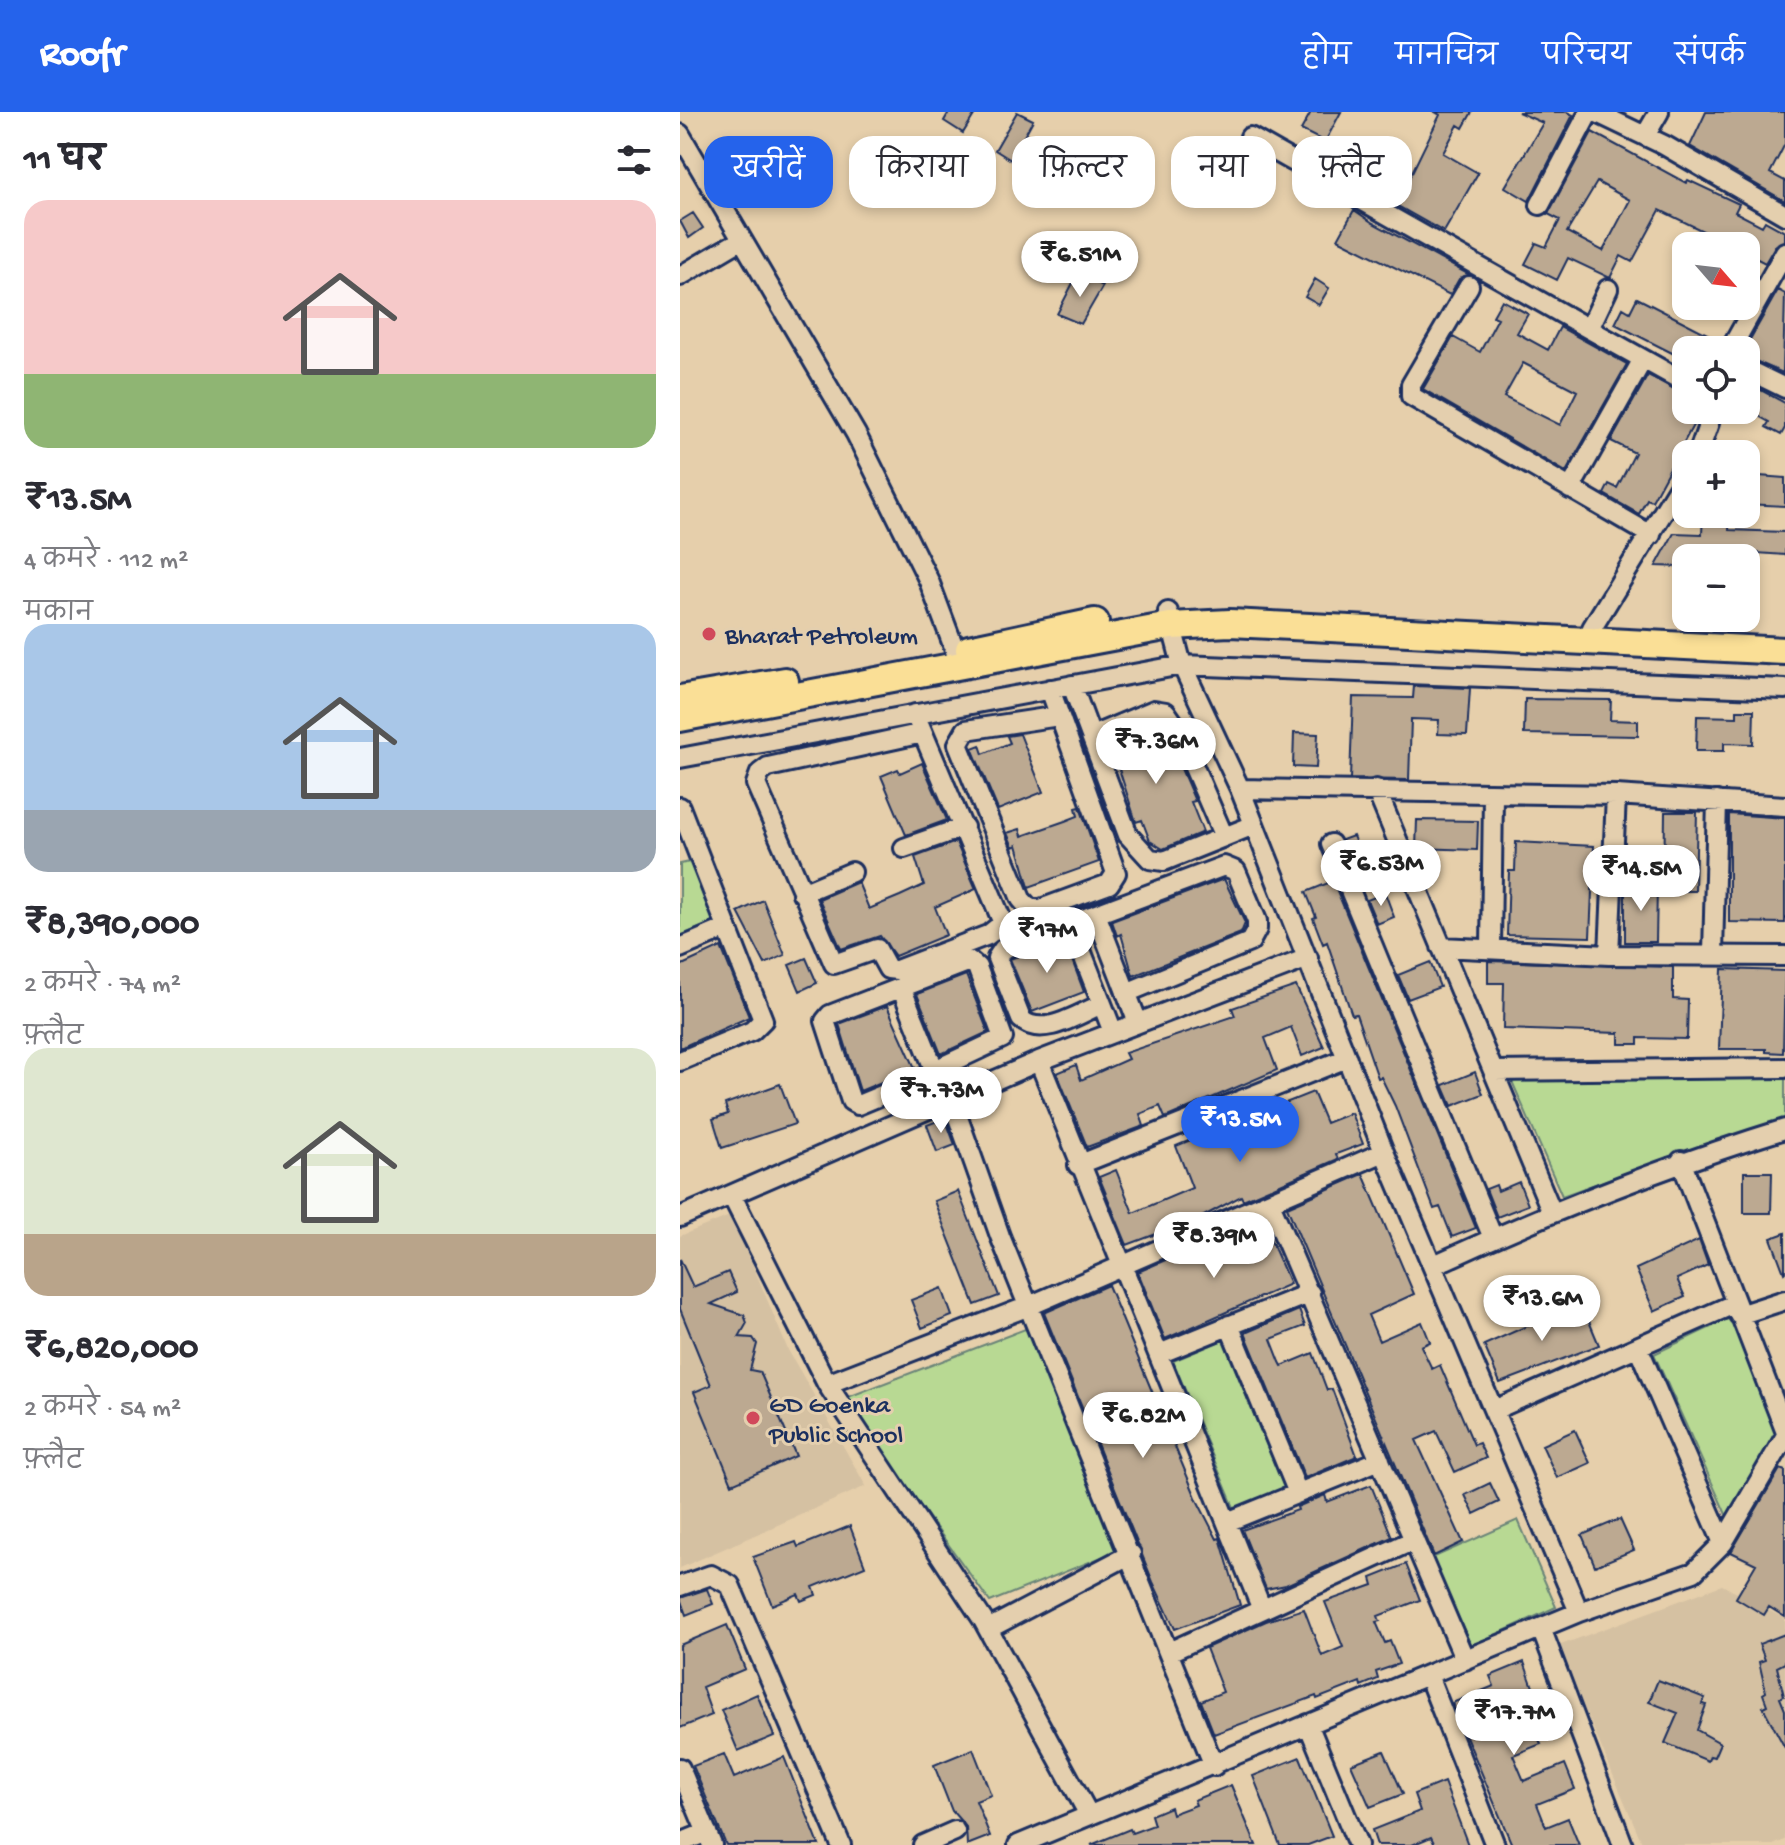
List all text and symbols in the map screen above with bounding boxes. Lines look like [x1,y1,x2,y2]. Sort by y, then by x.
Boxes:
text: Roofr [40,34,124,78]
text: होम [1302,42,1351,75]
text: मानचित्र [1395,42,1498,75]
text: परिचय [1542,42,1631,75]
text: संपर्क [1675,42,1745,75]
chip: खरीदें [704,136,833,208]
chip: किराया [849,136,996,208]
chip: फ़िल्टर [1012,136,1155,208]
chip: नया [1171,136,1276,208]
chip: फ़्लैट [1292,136,1412,208]
icon: filters [612,138,656,182]
text: 11 घर [24,143,105,183]
pin: ₹6.51M [1015,231,1145,299]
north arrow [1672,232,1760,320]
map controls [1672,232,1760,632]
text: ₹6.51M [1039,241,1121,272]
icon: home [268,252,412,396]
button: locate [1672,336,1760,424]
button: + [1672,440,1760,528]
text: ₹13.5M [24,482,131,522]
button: − [1672,544,1760,632]
text: 4 कमरे · 112 m² [24,547,188,578]
text: मकान [24,600,93,631]
place label: Bharat Petroleum [724,623,918,654]
marker: Bharat Petroleum [700,625,718,643]
icon: home [268,676,412,820]
pin: ₹7.36M [1091,718,1221,786]
text: ₹7.36M [1114,728,1198,759]
pin: ₹6.53M [1316,840,1446,908]
pin: ₹14.5M [1576,845,1706,913]
text: ₹6.53M [1339,850,1423,881]
text: ₹14.5M [1601,855,1681,886]
text: ₹8,390,000 [24,906,199,946]
pin: ₹17M [1000,907,1094,975]
text: ₹17M [1017,917,1077,948]
text: 2 कमरे · 74 m² [24,971,181,1002]
text: फ़्लैट [24,1024,83,1055]
pin: ₹7.73M [876,1067,1006,1135]
text: ₹7.73M [899,1077,983,1108]
pin: ₹13.5M [1175,1096,1305,1164]
icon: home [268,1100,412,1244]
text: ₹13.5M [1199,1106,1281,1137]
pin: ₹8.39M [1149,1212,1279,1280]
text: ₹8.39M [1172,1222,1256,1253]
pin: ₹13.6M [1477,1275,1607,1343]
text: ₹13.6M [1501,1285,1583,1316]
text: ₹6,820,000 [24,1330,198,1370]
place label: GD Goenka Public School [768,1392,903,1453]
pin: ₹6.82M [1078,1392,1208,1460]
text: 2 कमरे · 54 m² [24,1395,181,1426]
text: ₹6.82M [1101,1402,1185,1433]
marker: GD Goenka Public School [744,1409,762,1427]
text: फ़्लैट [24,1448,83,1479]
pin: ₹17.7M [1449,1689,1579,1757]
text: ₹17.7M [1473,1699,1555,1730]

